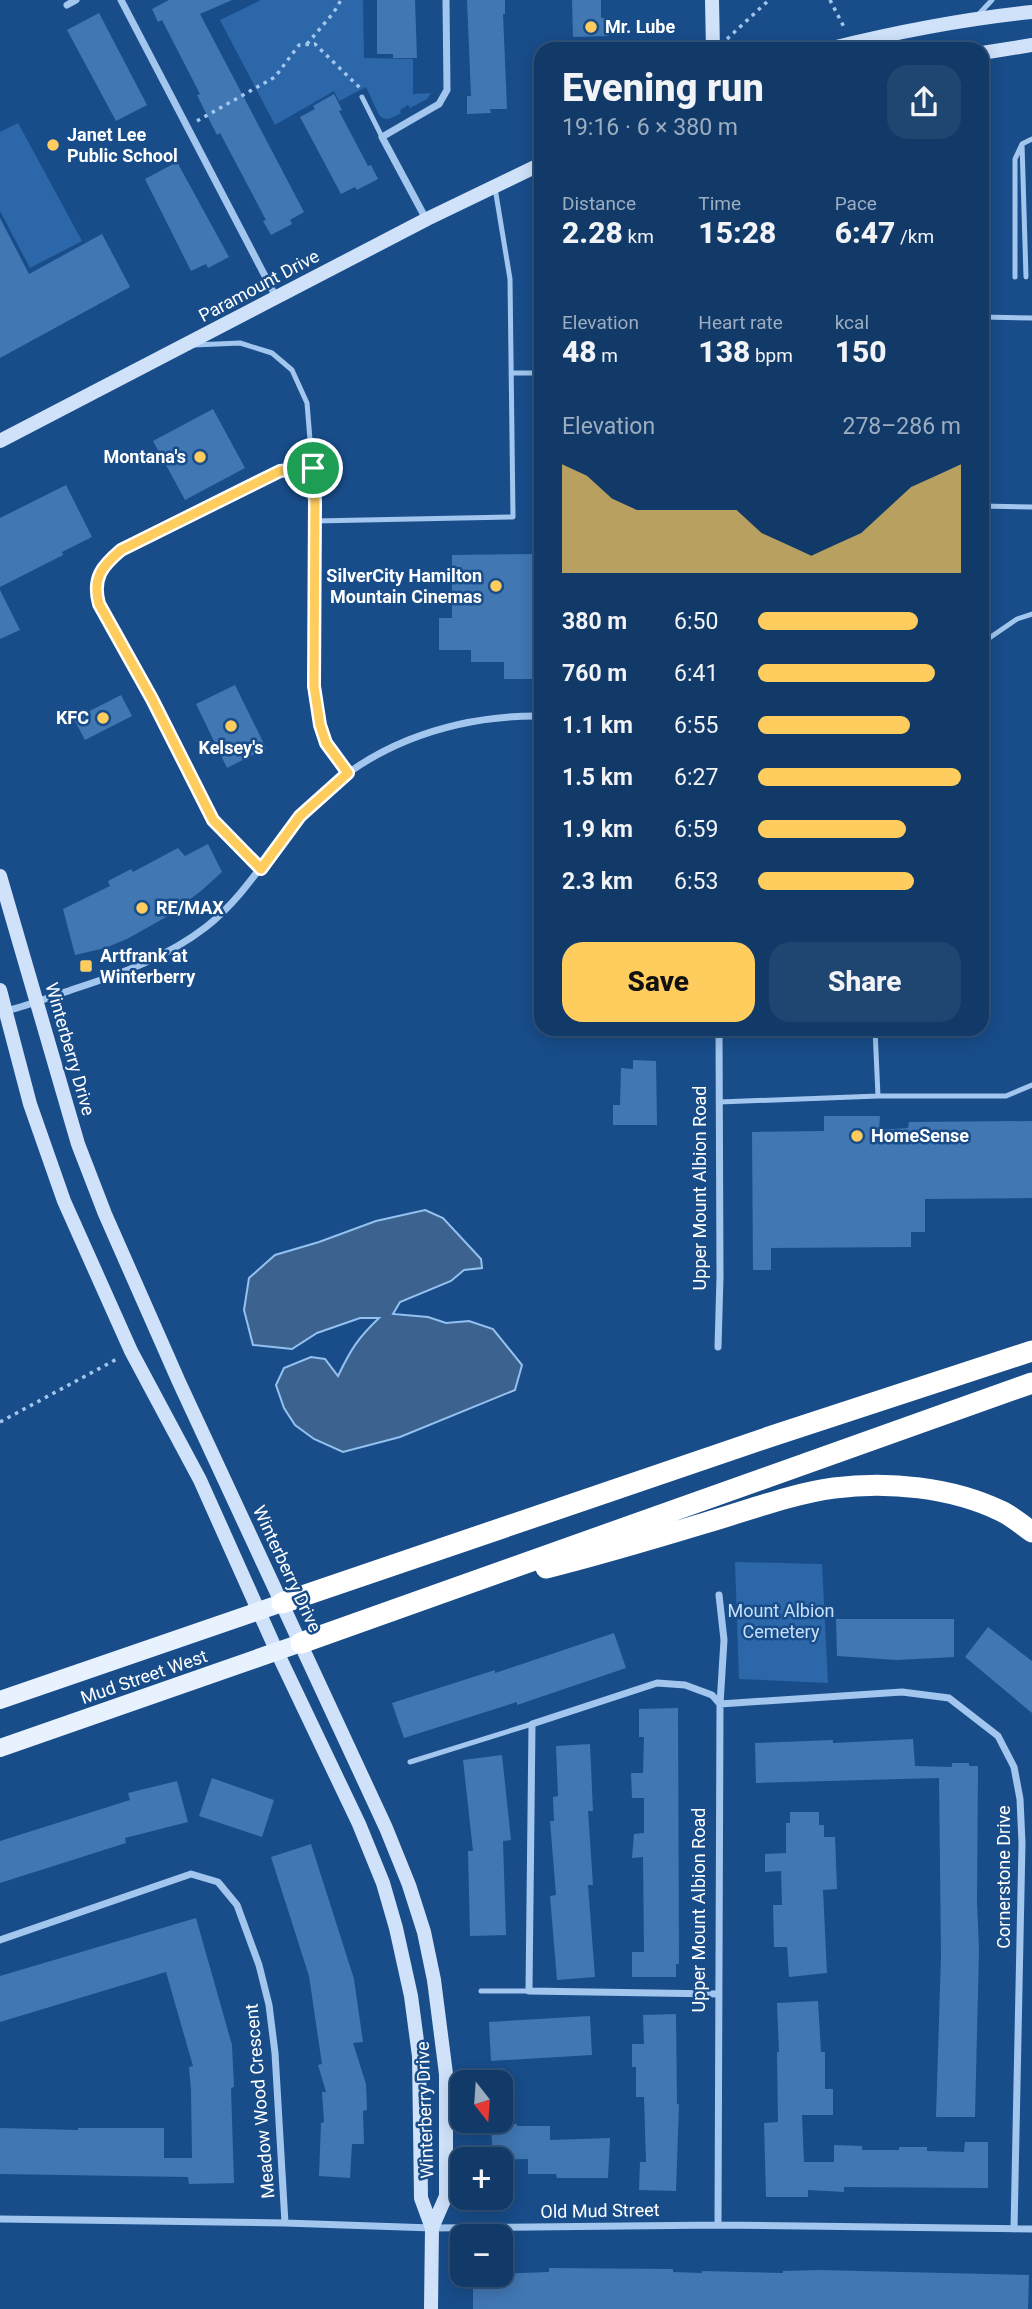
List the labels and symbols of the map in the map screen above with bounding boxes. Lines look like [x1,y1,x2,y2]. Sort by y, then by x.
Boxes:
place label: Mr. Lube [605,16,675,37]
marker: Mr. Lube [583,19,599,35]
place label: Janet Lee Public School [67,124,178,166]
marker: Janet Lee Public School [45,137,61,153]
street label: Paramount Drive [195,245,323,326]
pin [283,438,343,498]
place label: Montana's [103,446,186,467]
marker: Montana's [192,449,208,465]
place label: SilverCity Hamilton Mountain Cinemas [326,565,482,607]
marker: SilverCity Hamilton Mountain Cinemas [488,578,504,594]
place label: KFC [56,707,89,728]
marker: KFC [95,710,111,726]
marker: Kelsey's [223,718,239,734]
place label: Kelsey's [198,737,264,758]
place label: RE/MAX [156,897,224,918]
marker: RE/MAX [134,900,150,916]
place label: Artfrank at Winterberry [100,945,196,987]
marker: Artfrank at Winterberry [78,958,94,974]
street label: Winterberry Drive [41,980,99,1118]
street label: Upper Mount Albion Road [689,1086,710,1290]
place label: HomeSense [871,1125,969,1146]
marker: HomeSense [849,1128,865,1144]
street label: Winterberry Drive [249,1502,326,1635]
park label: Mount Albion Cemetery [727,1600,835,1642]
street label: Mud Street West [78,1645,210,1708]
street label: Cornerstone Drive [993,1805,1014,1949]
street label: Upper Mount Albion Road [688,1808,709,2012]
street label: Meadow Wood Crescent [241,2003,278,2199]
street label: Winterberry Drive [412,2041,437,2179]
north arrow [450,2070,513,2133]
street label: Old Mud Street [540,2199,660,2222]

